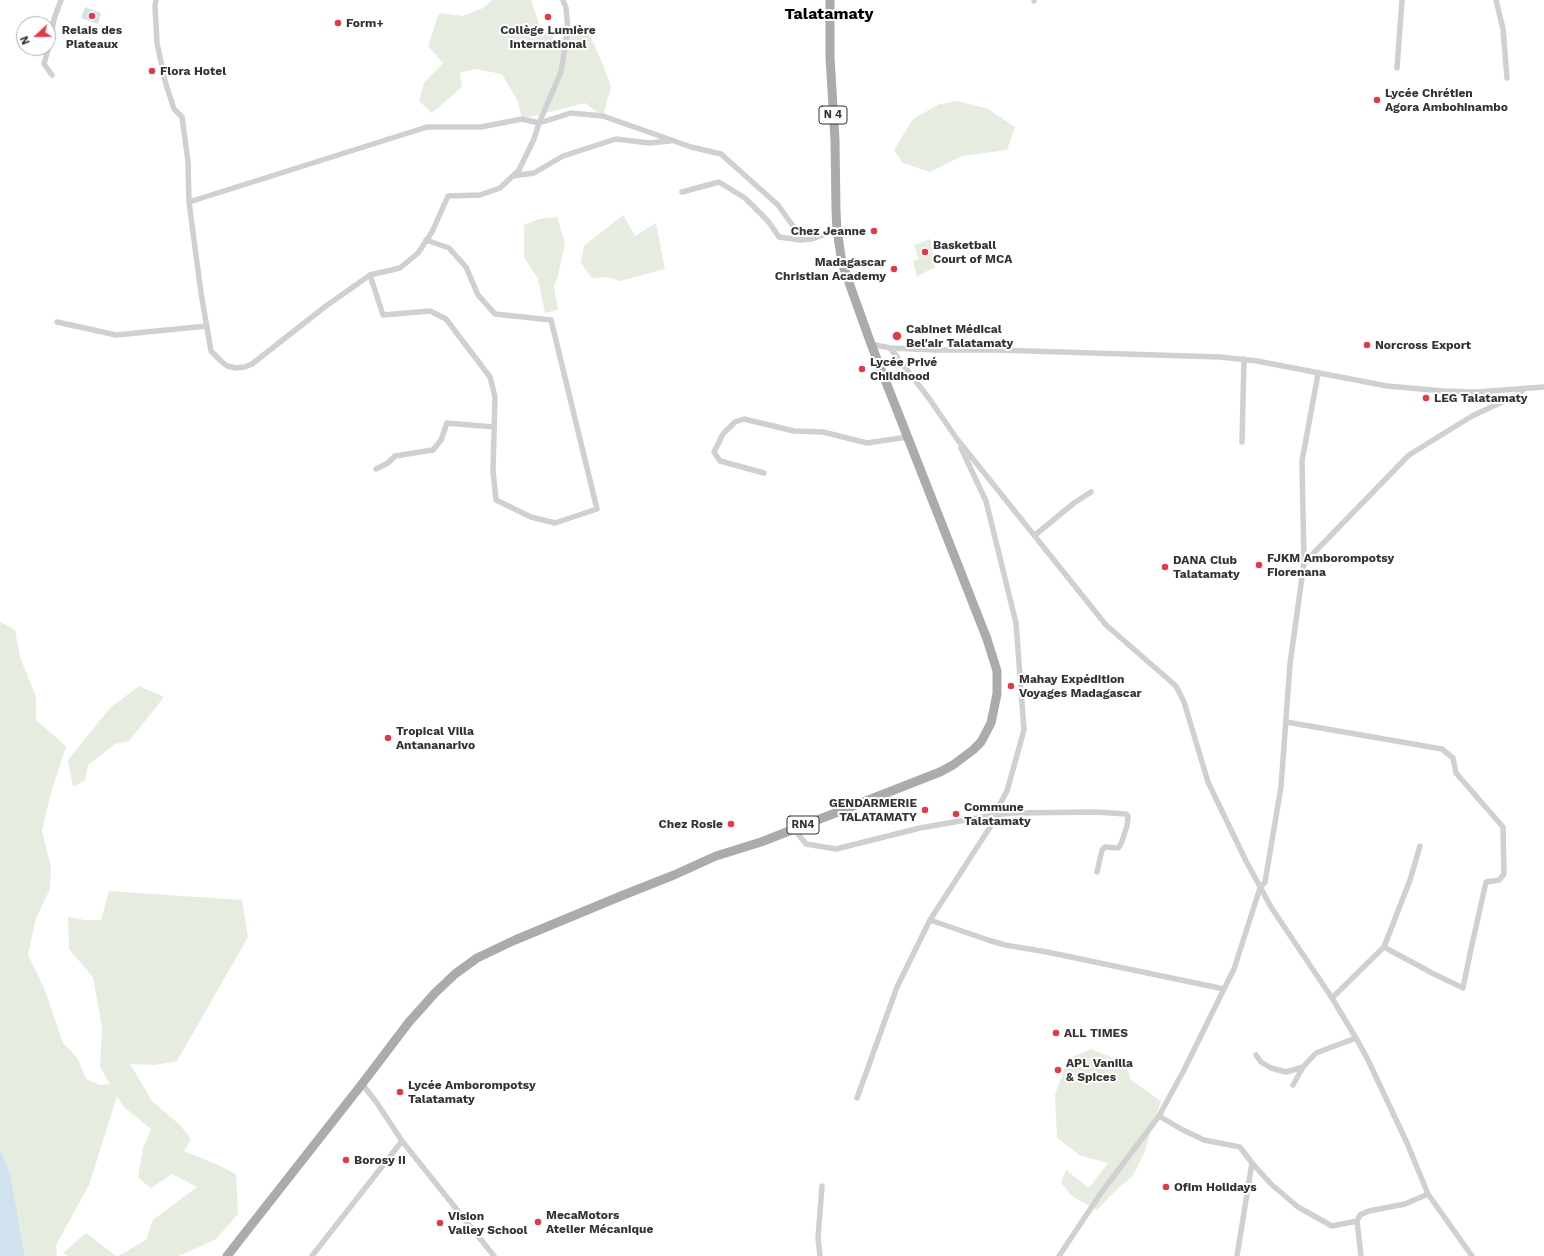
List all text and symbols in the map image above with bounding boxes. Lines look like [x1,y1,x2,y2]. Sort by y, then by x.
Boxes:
district label: Talatamaty [785,4,873,24]
marker: Relais des Plateaux [87,11,97,21]
marker: Collège Lumière International [543,12,553,22]
north arrow [16,16,56,56]
place label: Form+ [346,16,384,30]
marker: Form+ [333,18,343,28]
place label: Relais des Plateaux [62,23,122,51]
place label: Collège Lumière International [500,23,596,51]
text: N [18,34,33,47]
place label: Flora Hotel [160,64,226,78]
marker: Flora Hotel [147,66,157,76]
place label: Lycée Chrétien Agora Ambohinambo [1385,86,1508,114]
marker: Lycée Chrétien Agora Ambohinambo [1372,95,1382,105]
road number: N 4 [819,106,847,124]
place label: Chez Jeanne [791,224,866,238]
marker: Chez Jeanne [869,226,879,236]
place label: Basketball Court of MCA [933,238,1012,266]
marker: Basketball Court of MCA [920,247,930,257]
place label: Madagascar Christian Academy [775,255,886,283]
marker: Madagascar Christian Academy [889,264,899,274]
place label: Cabinet Médical Bel'air Talatamaty [906,322,1013,350]
marker: Cabinet Médical Bel'air Talatamaty [891,330,903,342]
place label: Norcross Export [1375,338,1471,352]
marker: Norcross Export [1362,340,1372,350]
place label: Lycée Privé Childhood [870,355,937,383]
marker: Lycée Privé Childhood [857,364,867,374]
place label: LEG Talatamaty [1434,391,1528,405]
marker: LEG Talatamaty [1421,393,1431,403]
place label: FJKM Amborompotsy Fiorenana [1267,551,1394,579]
place label: DANA Club Talatamaty [1173,553,1240,581]
marker: FJKM Amborompotsy Fiorenana [1254,560,1264,570]
marker: DANA Club Talatamaty [1160,562,1170,572]
place label: Mahay Expédition Voyages Madagascar [1019,672,1142,700]
marker: Mahay Expédition Voyages Madagascar [1006,681,1016,691]
place label: Tropical Villa Antananarivo [396,724,475,752]
marker: Tropical Villa Antananarivo [383,733,393,743]
place label: GENDARMERIE TALATAMATY [829,796,917,824]
place label: Commune Talatamaty [964,800,1031,828]
marker: GENDARMERIE TALATAMATY [920,805,930,815]
marker: Commune Talatamaty [951,809,961,819]
road number: RN4 [787,816,819,834]
place label: Chez Rosie [659,817,723,831]
marker: Chez Rosie [726,819,736,829]
place label: ALL TIMES [1064,1026,1128,1040]
marker: ALL TIMES [1051,1028,1061,1038]
place label: APL Vanilla & Spices [1066,1056,1133,1084]
marker: APL Vanilla & Spices [1053,1065,1063,1075]
place label: Lycée Amborompotsy Talatamaty [408,1078,536,1106]
marker: Lycée Amborompotsy Talatamaty [395,1087,405,1097]
place label: Borosy II [354,1153,406,1167]
marker: Borosy II [341,1155,351,1165]
place label: Ofim Holidays [1174,1180,1257,1194]
marker: Ofim Holidays [1161,1182,1171,1192]
place label: MecaMotors Atelier Mécanique [546,1208,653,1236]
place label: Vision Valley School [448,1209,527,1237]
marker: MecaMotors Atelier Mécanique [533,1217,543,1227]
marker: Vision Valley School [435,1218,445,1228]

